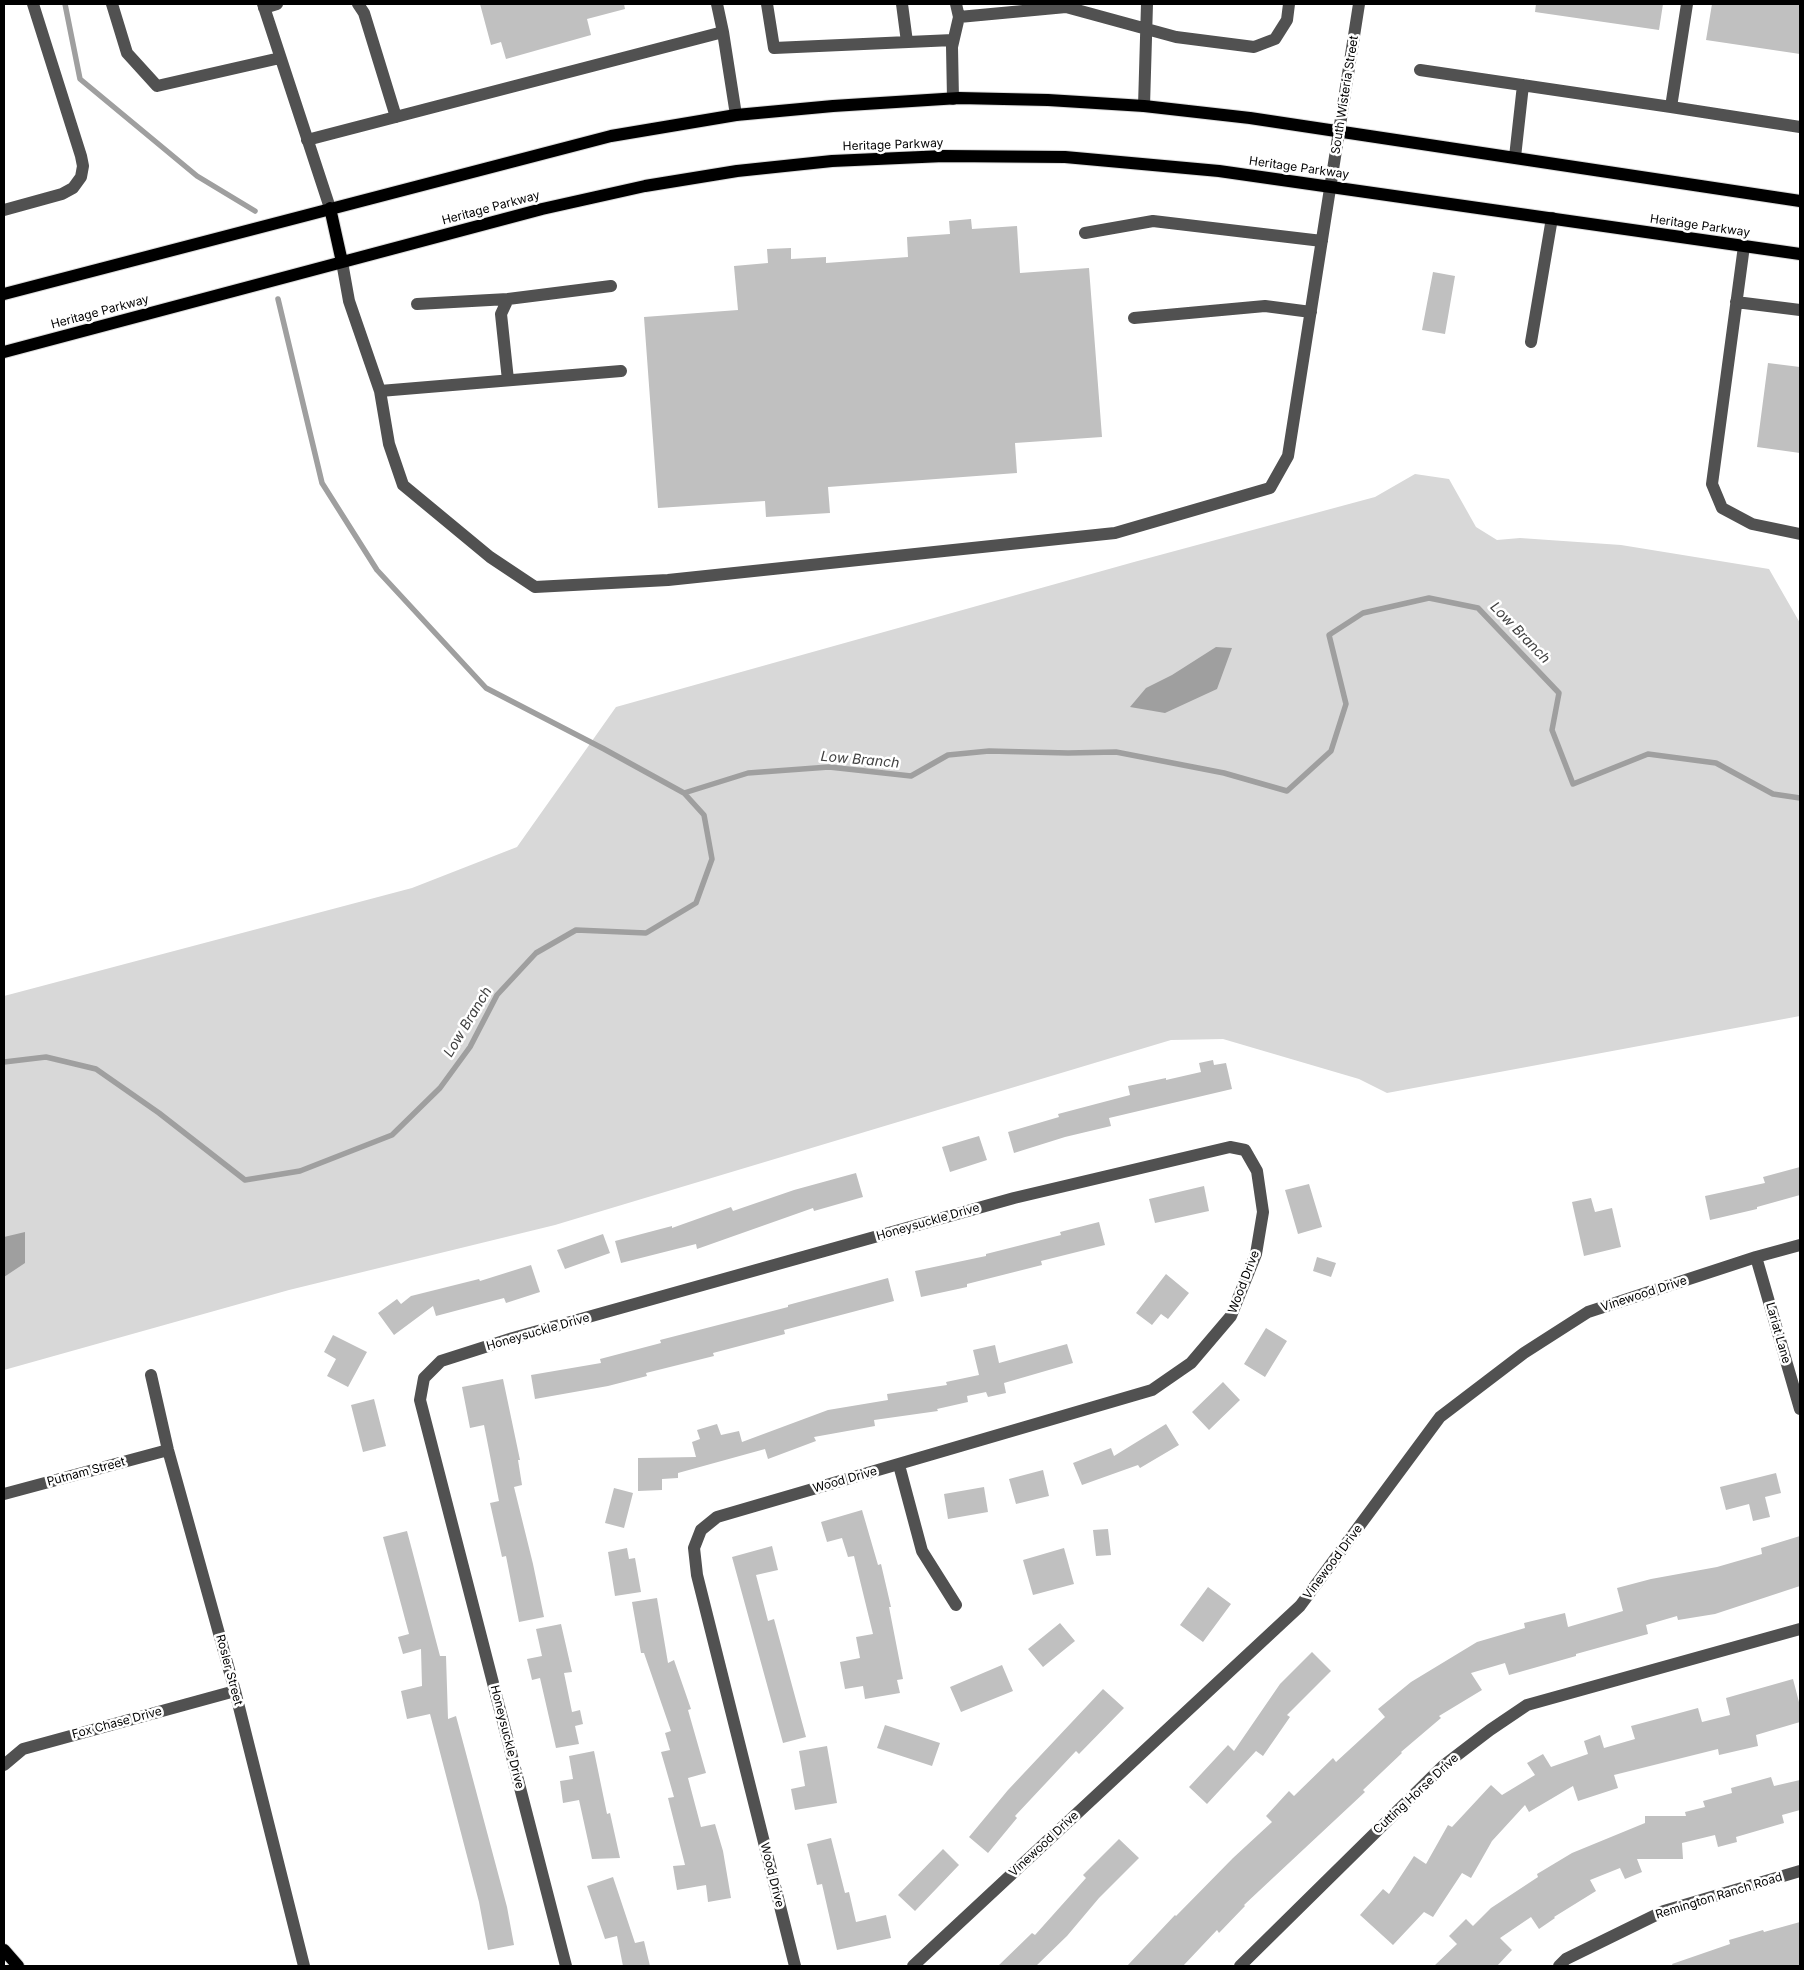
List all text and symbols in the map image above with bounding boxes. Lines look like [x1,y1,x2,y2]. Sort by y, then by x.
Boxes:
street label: South Wisteria Street [1329,35,1361,155]
street label: Heritage Parkway [842,136,944,154]
street label: Heritage Parkway [1248,154,1350,182]
street label: Heritage Parkway [440,188,542,228]
street label: Heritage Parkway [1649,212,1751,240]
street label: Heritage Parkway [49,292,151,332]
water label: Low Branch [1487,599,1553,667]
water label: Low Branch [820,748,900,772]
water label: Low Branch [441,984,495,1060]
street label: Honeysuckle Drive [875,1200,981,1244]
street label: Wood Drive [1225,1249,1263,1315]
street label: Vinewood Drive [1599,1273,1689,1315]
street label: Lariat Lane [1762,1301,1794,1365]
street label: Honeysuckle Drive [485,1310,591,1354]
street label: Putnam Street [45,1455,127,1489]
street label: Wood Drive [811,1464,879,1496]
street label: Vinewood Drive [1300,1522,1366,1602]
street label: Rosler Street [213,1633,245,1707]
street label: Honeysuckle Drive [487,1684,527,1790]
street label: Fox Chase Drive [70,1704,164,1742]
street label: Cutting Horse Drive [1370,1751,1462,1837]
street label: Vinewood Drive [1006,1808,1082,1880]
street label: Wood Drive [757,1841,787,1909]
street label: Remington Ranch Road [1654,1870,1784,1922]

